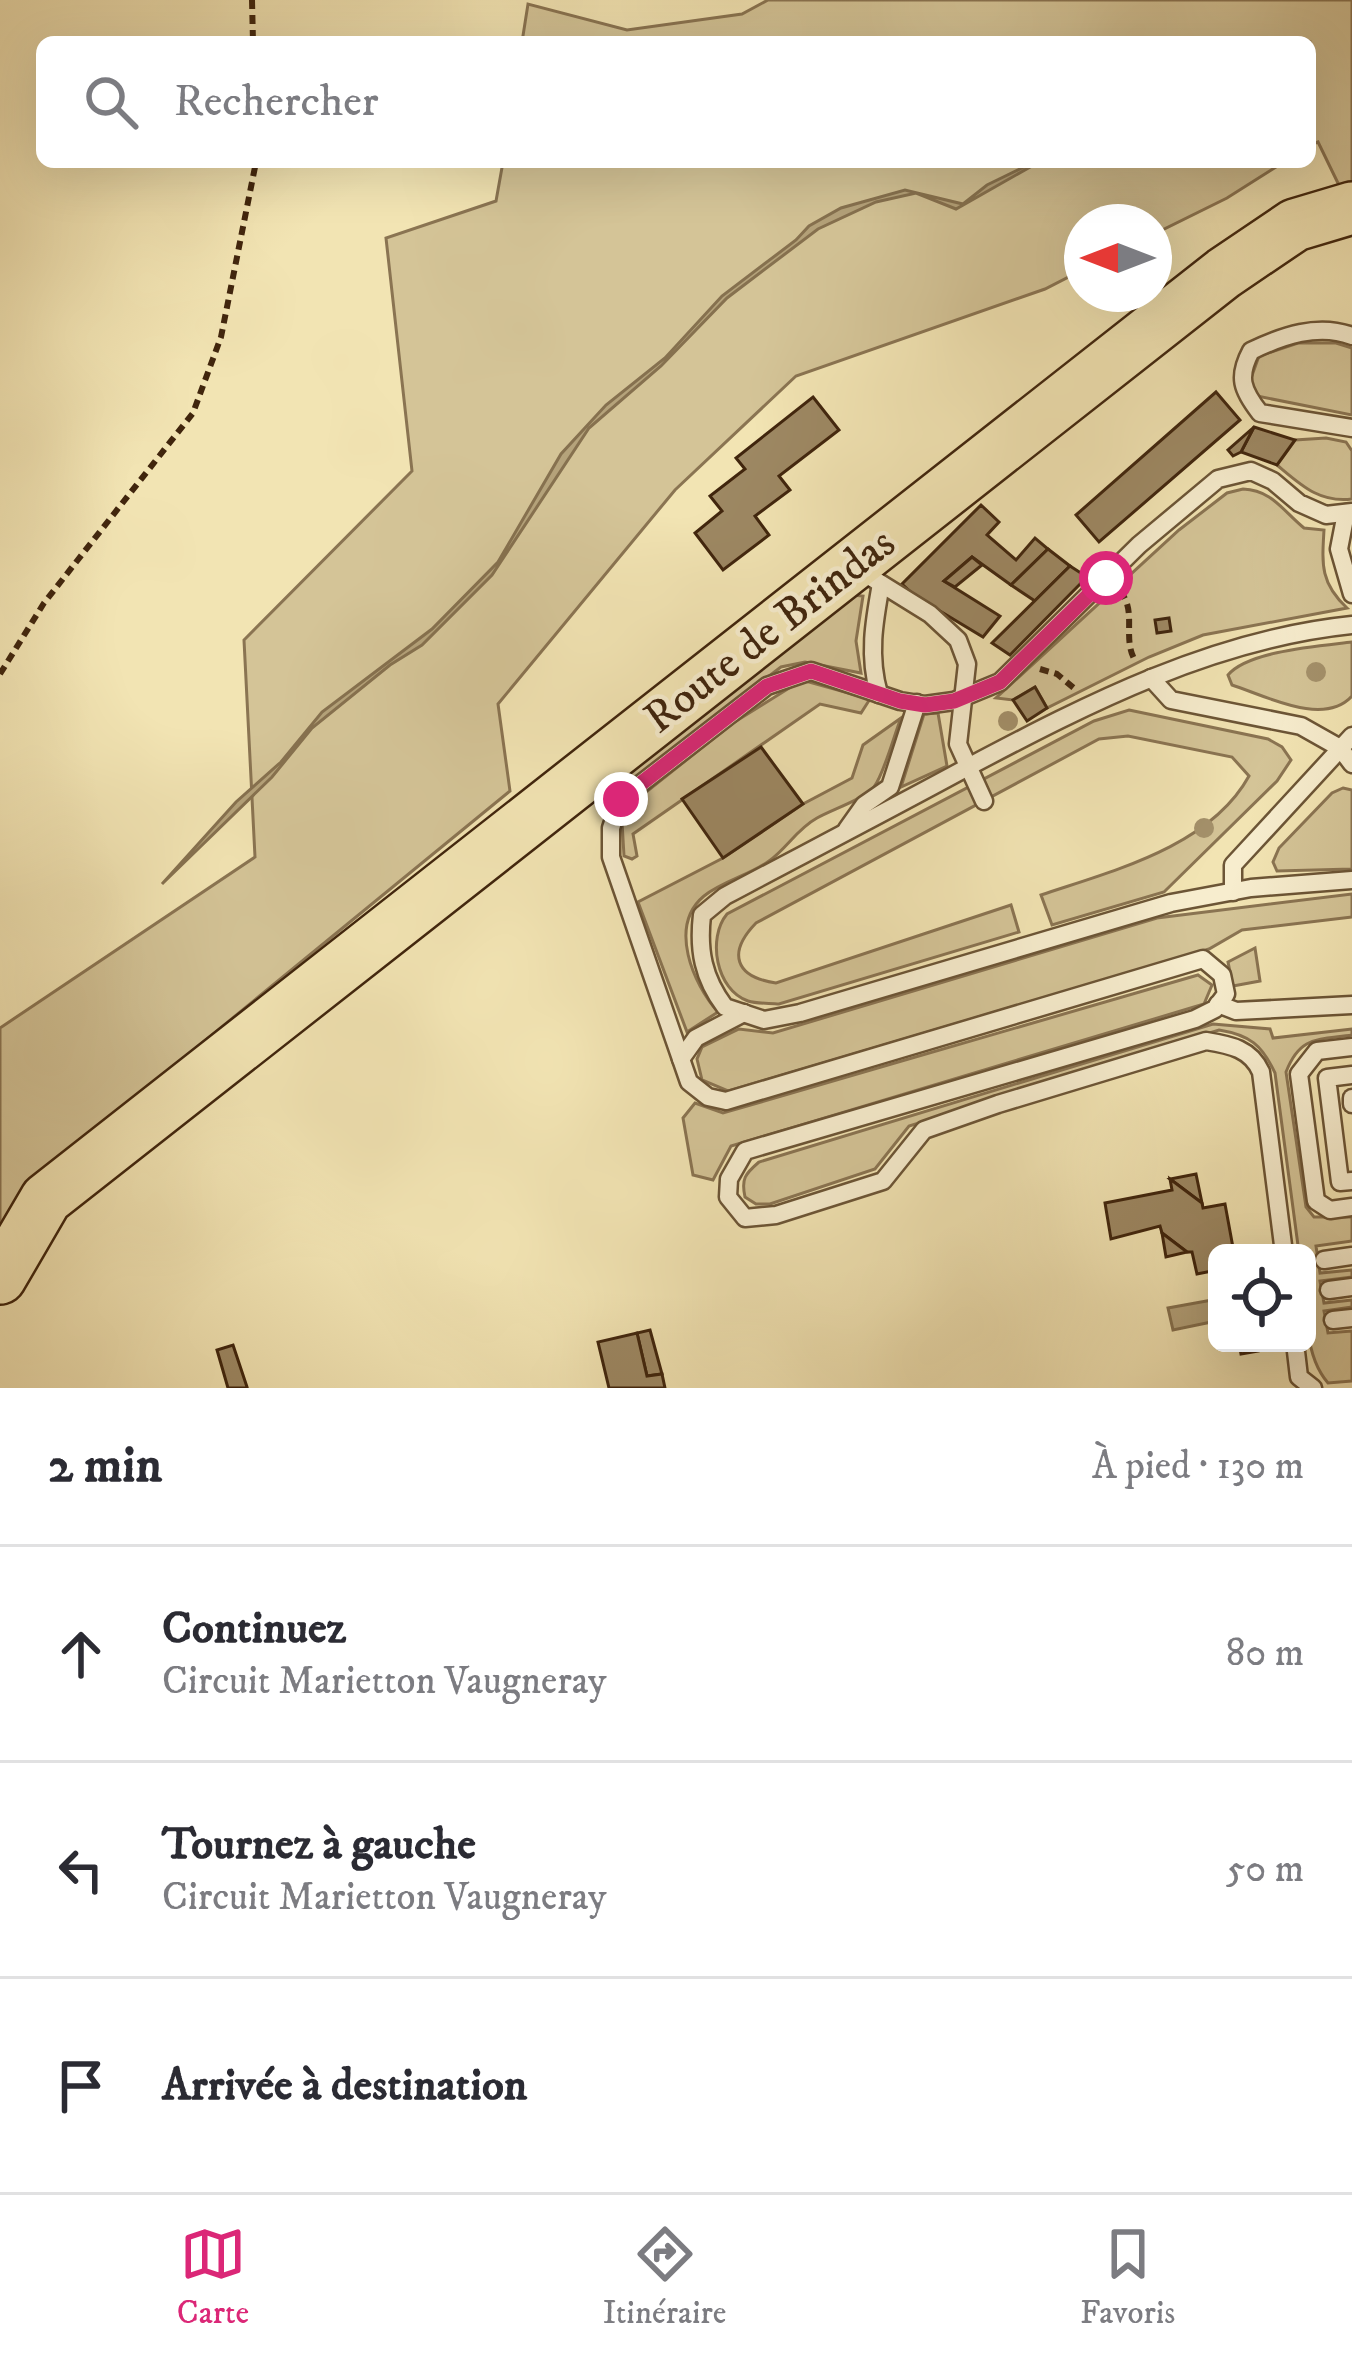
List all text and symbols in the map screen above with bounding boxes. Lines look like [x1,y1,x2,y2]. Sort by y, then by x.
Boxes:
search box [36,36,1316,168]
icon: search [78,69,144,135]
text: Rechercher [174,74,379,130]
north arrow [1064,204,1172,312]
street label: Route de Brindas [633,516,907,746]
route start [1079,551,1133,605]
route end [594,772,648,826]
map controls [1208,1244,1316,1352]
button: locate [1208,1244,1316,1352]
text: 2 min [48,1434,162,1498]
text: À pied · 130 m [1092,1442,1304,1491]
text: Continuez [162,1601,346,1657]
icon: ahead [48,1621,114,1687]
text: 80 m [1226,1629,1304,1678]
text: Circuit Marietton Vaugneray [162,1657,607,1706]
text: Tournez à gauche [162,1817,476,1873]
icon: left [48,1837,114,1903]
text: 50 m [1226,1845,1304,1894]
text: Circuit Marietton Vaugneray [162,1873,607,1922]
icon: arrive [48,2053,114,2119]
text: Arrivée à destination [162,2058,527,2114]
tab: Carte [177,2221,249,2334]
tab: Itinéraire [603,2221,726,2334]
tab: Favoris [1080,2221,1175,2334]

